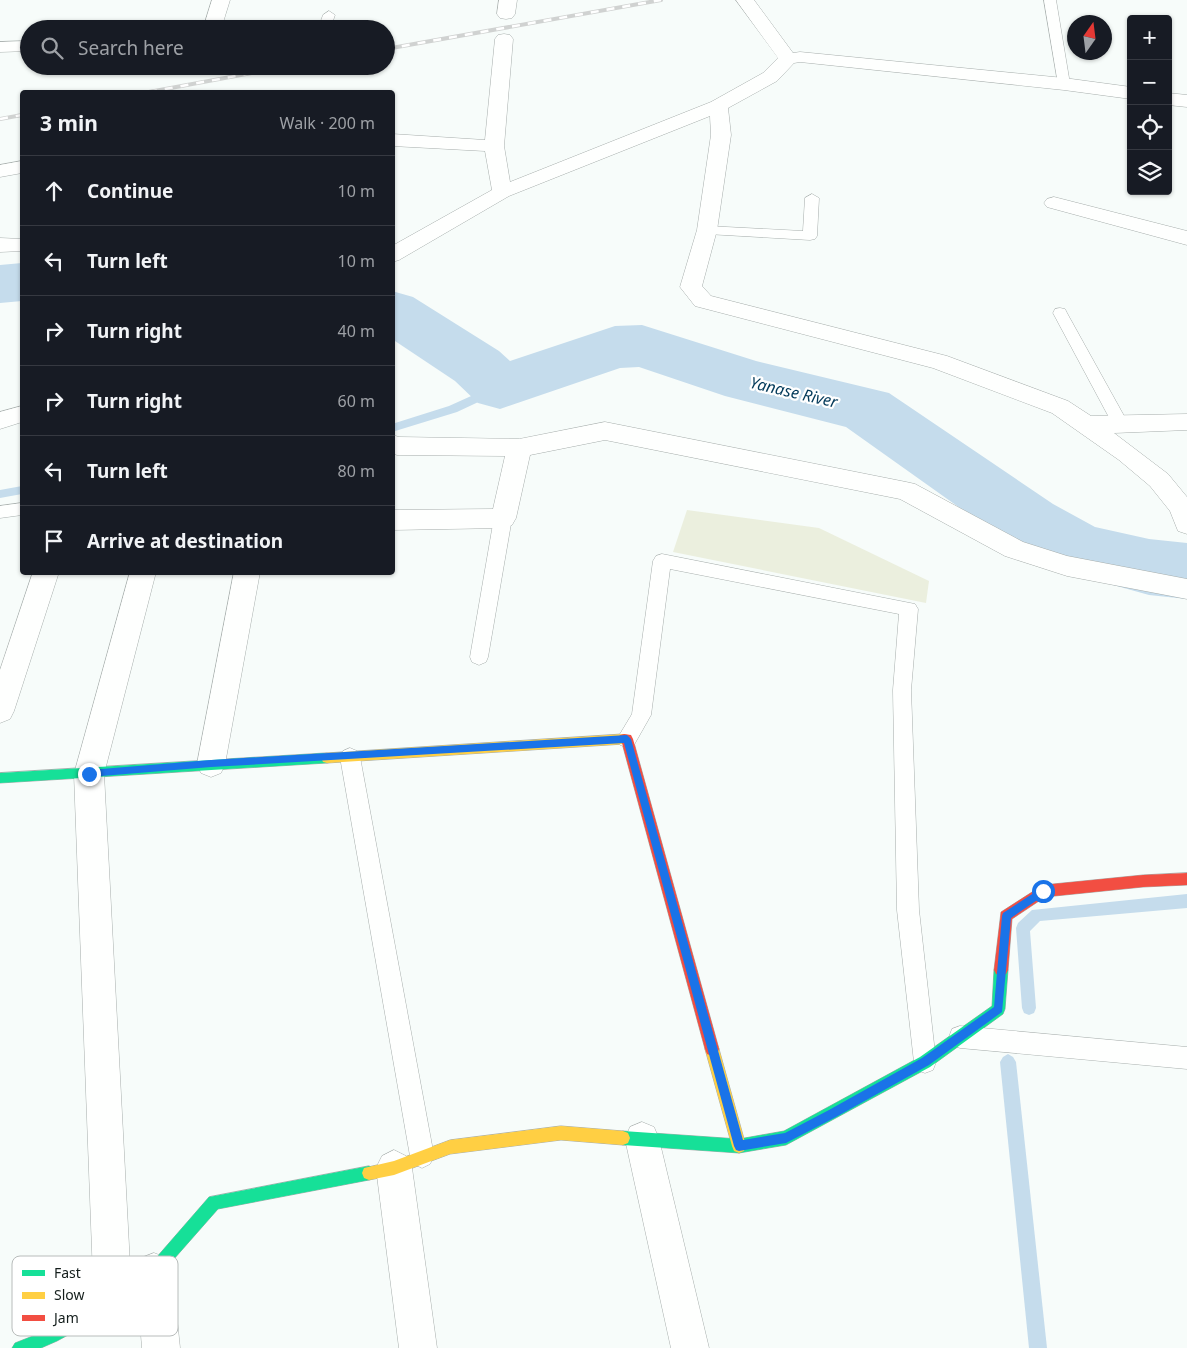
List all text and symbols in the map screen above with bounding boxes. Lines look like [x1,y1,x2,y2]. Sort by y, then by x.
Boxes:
north arrow [1067,15,1112,60]
map controls [1127,15,1172,195]
button: + [1127,15,1172,60]
search box [20,20,395,75]
icon: search [38,34,66,62]
text: Search here [78,35,184,61]
button: − [1127,60,1172,105]
button: locate [1127,105,1172,150]
text: 3 min [40,109,98,137]
text: Walk · 200 m [280,112,375,134]
button: layers [1127,150,1172,195]
icon: ahead [40,177,68,205]
text: Continue [87,178,173,204]
text: 10 m [338,180,375,202]
icon: left [40,247,68,275]
text: Turn left [87,248,168,274]
text: 10 m [338,250,375,272]
icon: right [40,317,68,345]
text: Turn right [87,318,182,344]
text: 40 m [338,320,375,342]
water label: Yanase River [748,371,840,413]
icon: right [40,387,68,415]
text: Turn right [87,388,182,414]
text: 60 m [338,390,375,412]
icon: left [40,457,68,485]
text: Turn left [87,458,168,484]
text: 80 m [338,460,375,482]
icon: arrive [40,527,68,555]
text: Arrive at destination [87,528,283,554]
route end [78,763,101,786]
route start [1032,880,1055,903]
legend [12,1256,178,1336]
text: Fast [54,1263,81,1282]
text: Slow [54,1285,85,1304]
text: Jam [52,1308,79,1327]

